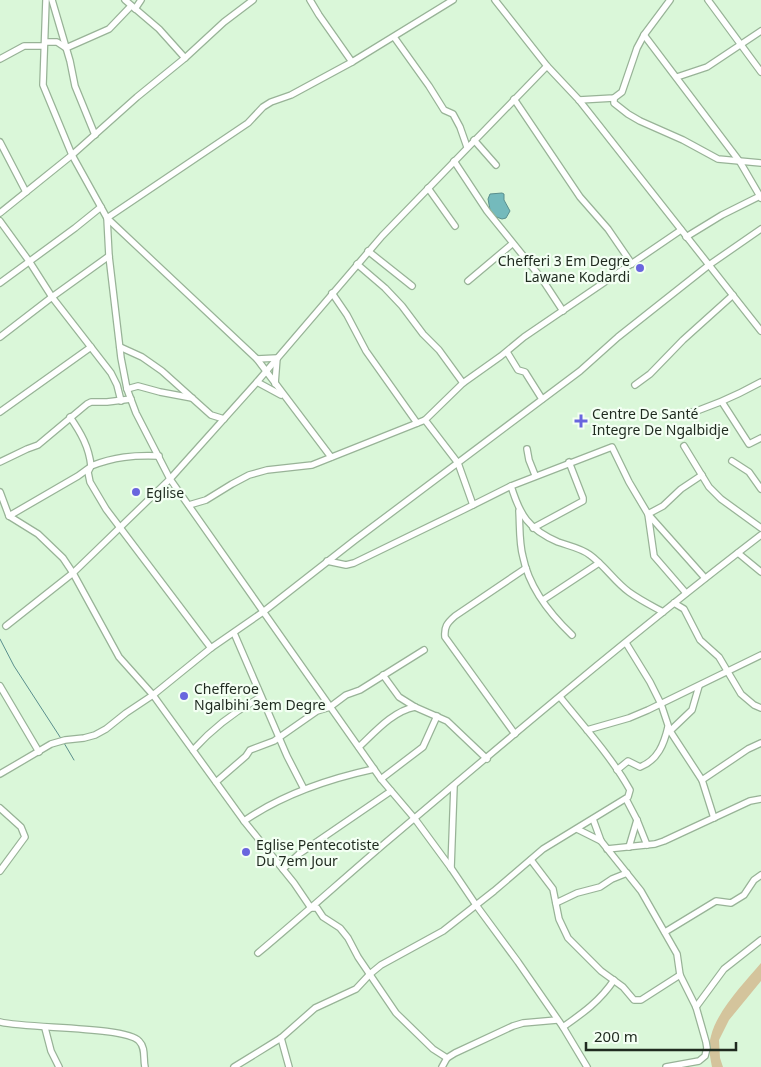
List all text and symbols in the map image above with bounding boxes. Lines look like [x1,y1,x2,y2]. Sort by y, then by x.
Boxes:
place label: Chefferi 3 Em Degre Lawane Kodardi [498,251,630,286]
marker: Chefferi 3 Em Degre Lawane Kodardi [634,262,646,274]
place label: Centre De Santé Integre De Ngalbidje [592,404,729,439]
marker: Centre De Santé Integre De Ngalbidje [574,414,588,428]
place label: Eglise [146,483,184,502]
marker: Eglise [130,486,142,498]
place label: Chefferoe Ngalbihi 3em Degre [194,679,326,714]
marker: Chefferoe Ngalbihi 3em Degre [178,690,190,702]
place label: Eglise Pentecotiste Du 7em Jour [256,835,379,870]
marker: Eglise Pentecotiste Du 7em Jour [240,846,252,858]
scale bar [586,1020,736,1052]
text: 200 m [594,1026,638,1046]

